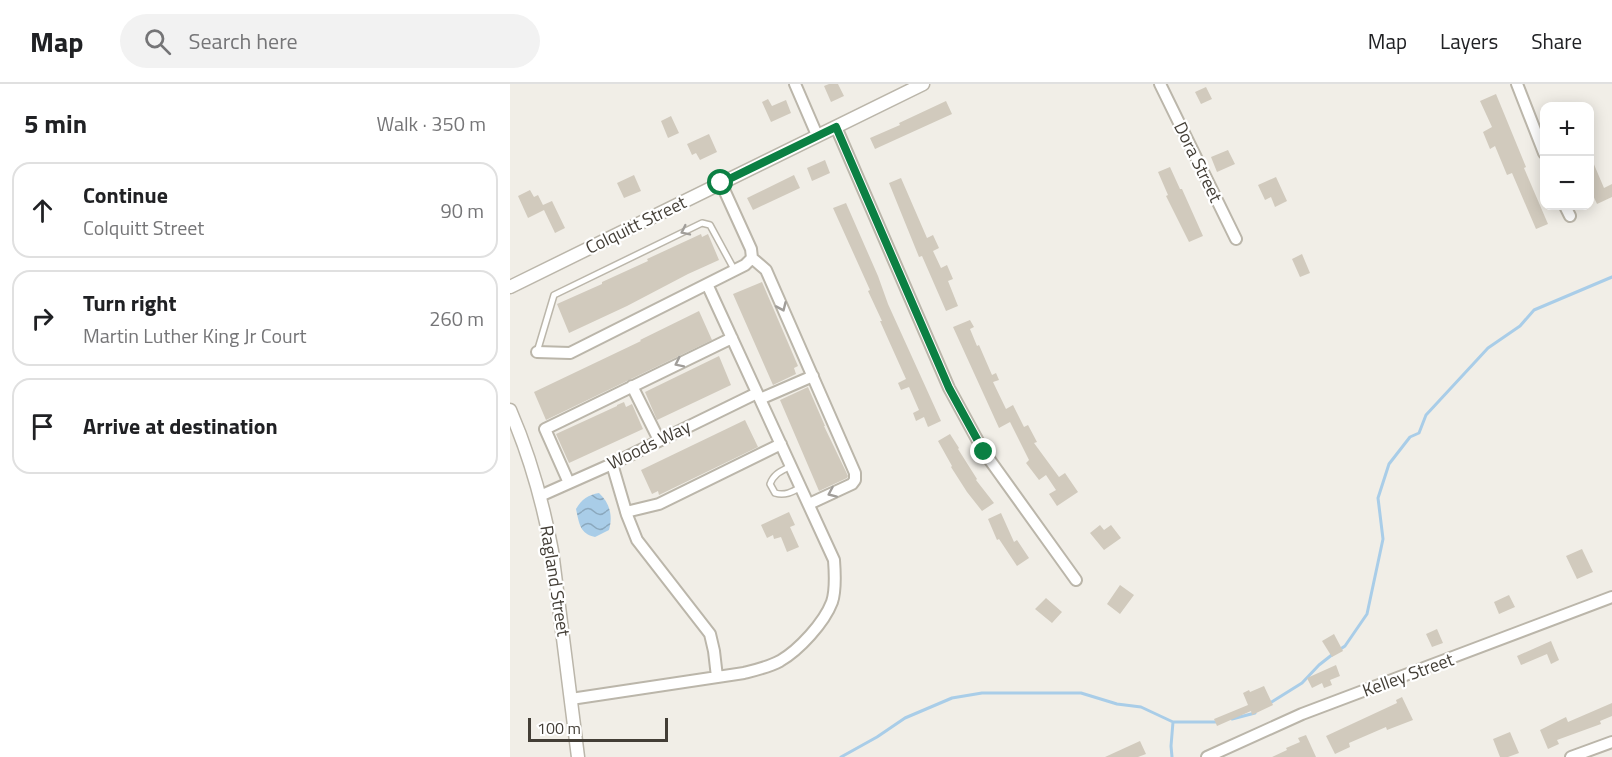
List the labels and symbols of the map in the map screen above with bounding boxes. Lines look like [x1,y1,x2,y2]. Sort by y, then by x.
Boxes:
street label: Dora Street [1167,117,1230,207]
route start [707,169,733,195]
street label: Colquitt Street [581,188,691,261]
one-way arrow [680,224,691,236]
one-way arrow [775,300,787,311]
one-way arrow [675,356,686,368]
street label: Woods Way [603,413,695,476]
route end [970,438,996,464]
one-way arrow [827,486,838,498]
street label: Ragland Street [533,523,578,639]
street label: Kelley Street [1358,645,1458,704]
scale bar [528,715,668,742]

